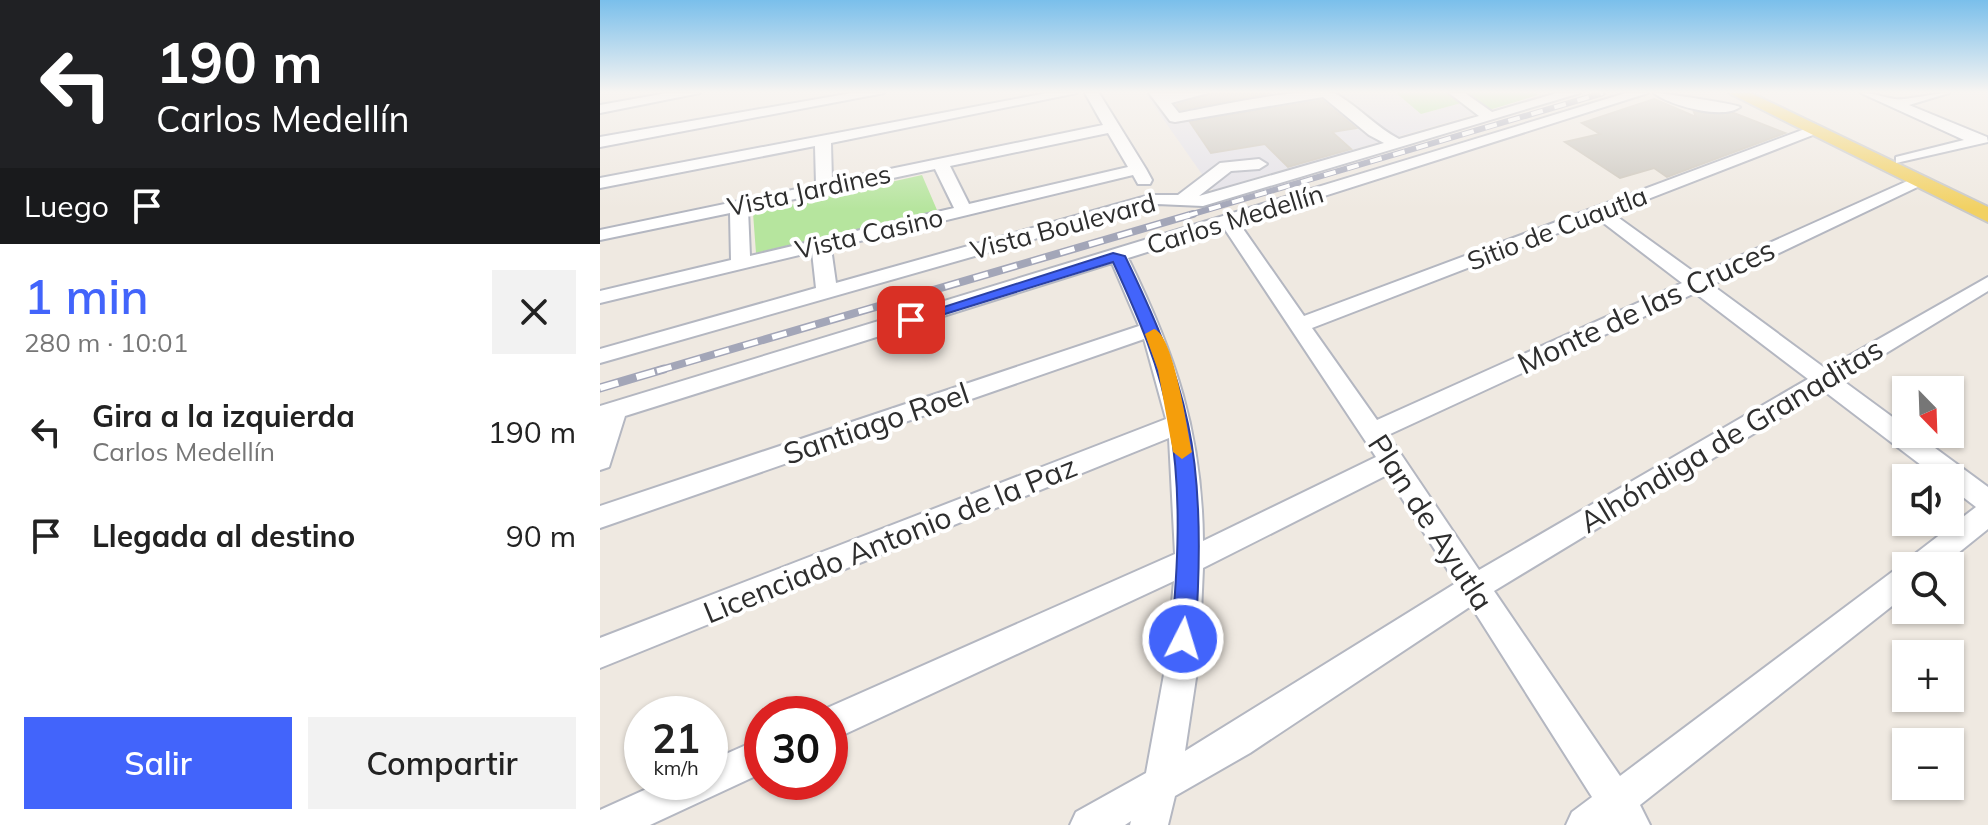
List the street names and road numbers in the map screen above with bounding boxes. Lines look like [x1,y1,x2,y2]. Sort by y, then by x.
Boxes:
street label: Vista Jardines [724,157,894,223]
street label: Carlos Medellín [1143,176,1327,262]
street label: Sitio de Cuautla [1462,179,1652,277]
street label: Vista Boulevard [967,185,1159,267]
street label: Vista Casino [792,200,946,266]
street label: Monte de las Cruces [1511,230,1781,382]
street label: Alhóndiga de Granaditas [1572,329,1890,541]
street label: Santiago Roel [778,373,974,473]
street label: Plan de Ayutla [1360,427,1502,617]
street label: Licenciado Antonio de la Paz [698,447,1082,631]

